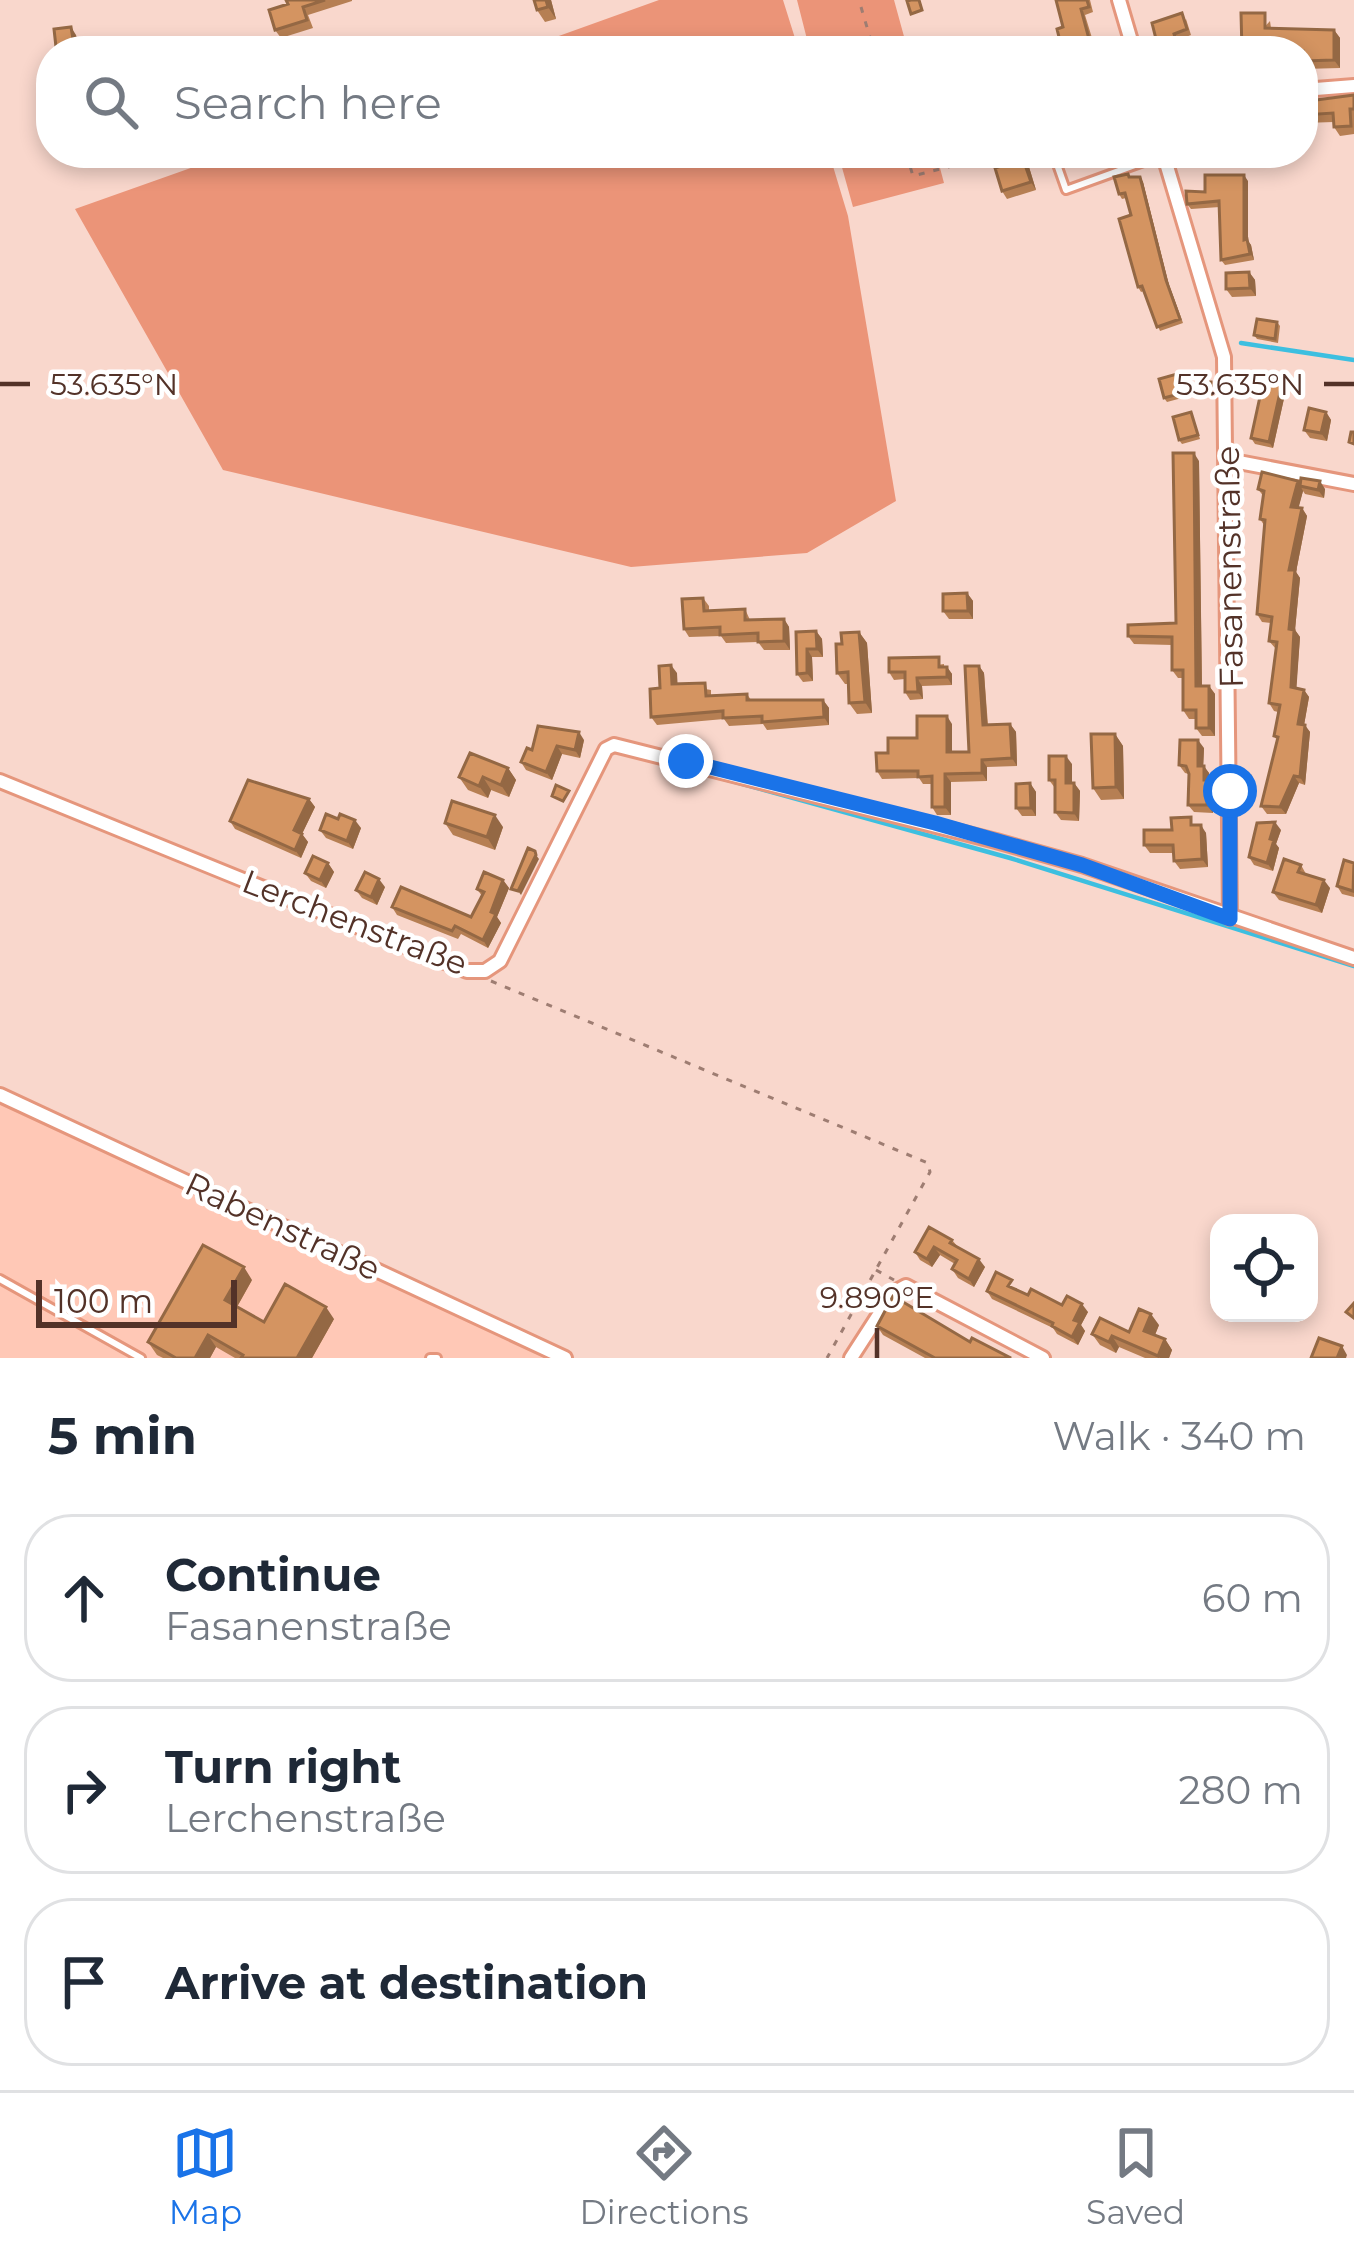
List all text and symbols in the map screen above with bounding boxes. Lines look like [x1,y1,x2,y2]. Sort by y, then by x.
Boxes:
search box [36,36,1318,168]
icon: search [78,69,144,135]
text: Search here [174,75,442,130]
text: 53.635°N [50,366,178,403]
text: 53.635°N [1176,366,1304,403]
street label: Fasanenstraße [1207,445,1251,689]
route end [659,734,713,788]
route start [1203,764,1257,818]
street label: Lerchenstraße [237,861,473,983]
street label: Rabenstraße [179,1163,387,1289]
map controls [1210,1214,1318,1322]
button: locate [1210,1214,1318,1322]
scale bar [36,1274,237,1327]
text: 9.890°E [820,1279,934,1316]
text: 100 m [54,1281,153,1321]
text: 5 min [48,1405,197,1467]
text: Walk · 340 m [1053,1412,1306,1460]
text: Continue [165,1547,381,1602]
icon: ahead [51,1565,117,1631]
text: 60 m [1202,1574,1303,1622]
text: Fasanenstraße [165,1602,452,1650]
text: Turn right [165,1739,401,1794]
icon: right [51,1757,117,1823]
text: 280 m [1179,1766,1303,1814]
text: Lerchenstraße [165,1794,446,1842]
icon: arrive [51,1949,117,2015]
text: Arrive at destination [165,1955,648,2010]
tab: Map [169,2120,242,2232]
tab: Directions [580,2120,749,2232]
tab: Saved [1086,2120,1185,2232]

